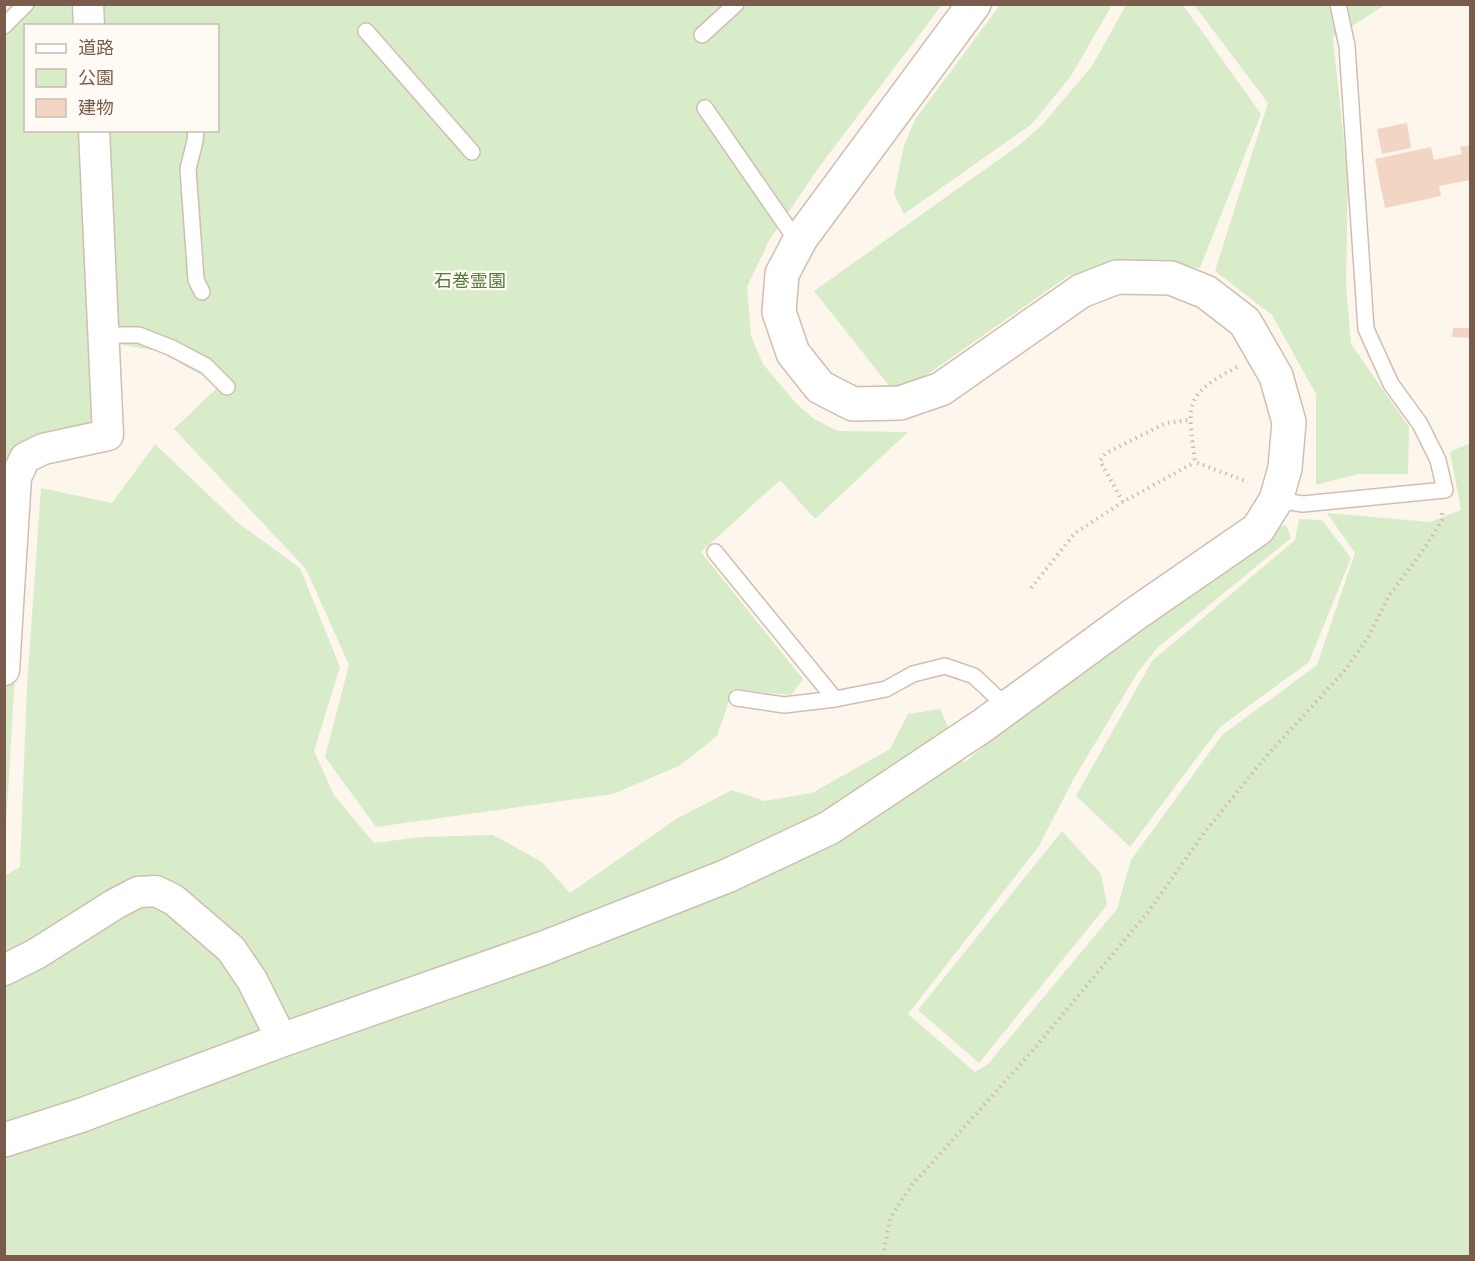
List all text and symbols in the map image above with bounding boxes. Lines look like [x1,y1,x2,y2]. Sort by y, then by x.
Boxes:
legend [24,24,219,132]
text: 道路 [78,35,114,60]
text: 公園 [78,65,114,90]
text: 建物 [78,95,114,120]
park label: 石巻霊園 [434,268,506,293]

